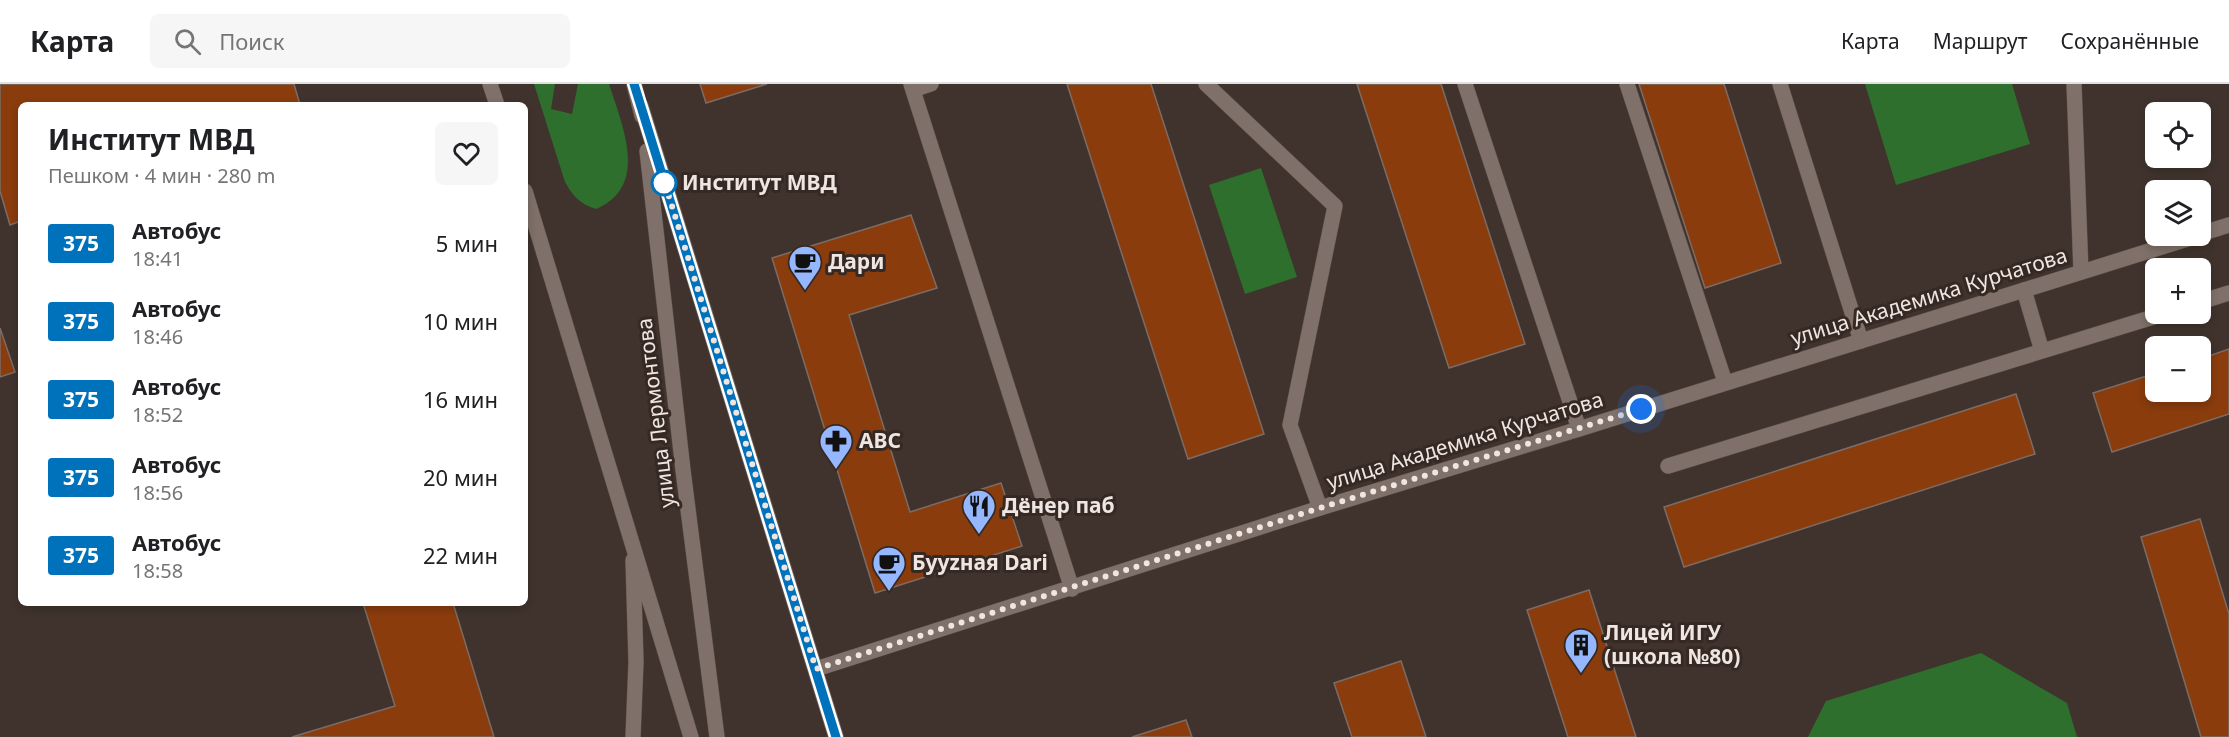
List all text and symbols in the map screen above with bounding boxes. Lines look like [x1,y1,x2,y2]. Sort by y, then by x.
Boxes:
search box [150,14,570,68]
text: Карта [30,22,114,60]
icon: search [171,25,204,58]
text: Поиск [219,26,285,56]
text: Карта [1841,27,1900,55]
text: Маршрут [1933,27,2028,55]
text: Сохранённые [2061,27,2199,55]
map controls [2145,102,2211,402]
button: locate [2145,102,2211,168]
text: Институт МВД [48,120,254,158]
button: heart [435,122,498,185]
text: Пешком · 4 мин · 280 m [48,162,275,189]
place label: Институт МВД [682,168,838,196]
marker: Институт МВД [651,170,677,196]
button: layers [2145,180,2211,246]
text: Автобус [132,215,221,245]
text: 5 мин [436,228,498,258]
text: 375 [63,229,99,257]
street label: улица Академика Курчатова [1787,241,2070,351]
cafe icon: Дари [787,244,823,291]
text: 18:41 [132,245,183,272]
place label: Дари [828,247,884,275]
button: + [2145,258,2211,324]
text: Автобус [132,293,221,323]
text: 10 мин [423,306,498,336]
text: 375 [63,307,99,335]
street label: улица Лермонтова [629,317,681,510]
text: 18:46 [132,323,183,350]
button: − [2145,336,2211,402]
text: Автобус [132,371,221,401]
text: 16 мин [423,384,498,414]
text: 375 [63,385,99,413]
street label: улица Академика Курчатова [1323,385,1606,495]
your location [1626,394,1656,424]
text: 18:52 [132,401,183,428]
pharmacy icon: ABC [818,423,854,470]
place label: ABC [859,426,901,454]
text: Автобус [132,449,221,479]
text: 20 мин [423,462,498,492]
text: 375 [63,463,99,491]
text: 18:56 [132,479,183,506]
restaurant icon: Дёнер паб [961,488,997,535]
place label: Дёнер паб [1002,491,1115,519]
text: Автобус [132,527,221,557]
text: 22 мин [423,540,498,570]
text: 375 [63,541,99,569]
cafe icon: Бууzная Dari [871,545,907,592]
place label: Бууzная Dari [912,548,1048,576]
text: 18:58 [132,557,183,584]
place label: Лицей ИГУ (школа №80) [1604,618,1740,670]
building icon: Лицей ИГУ (школа №80) [1563,627,1599,674]

